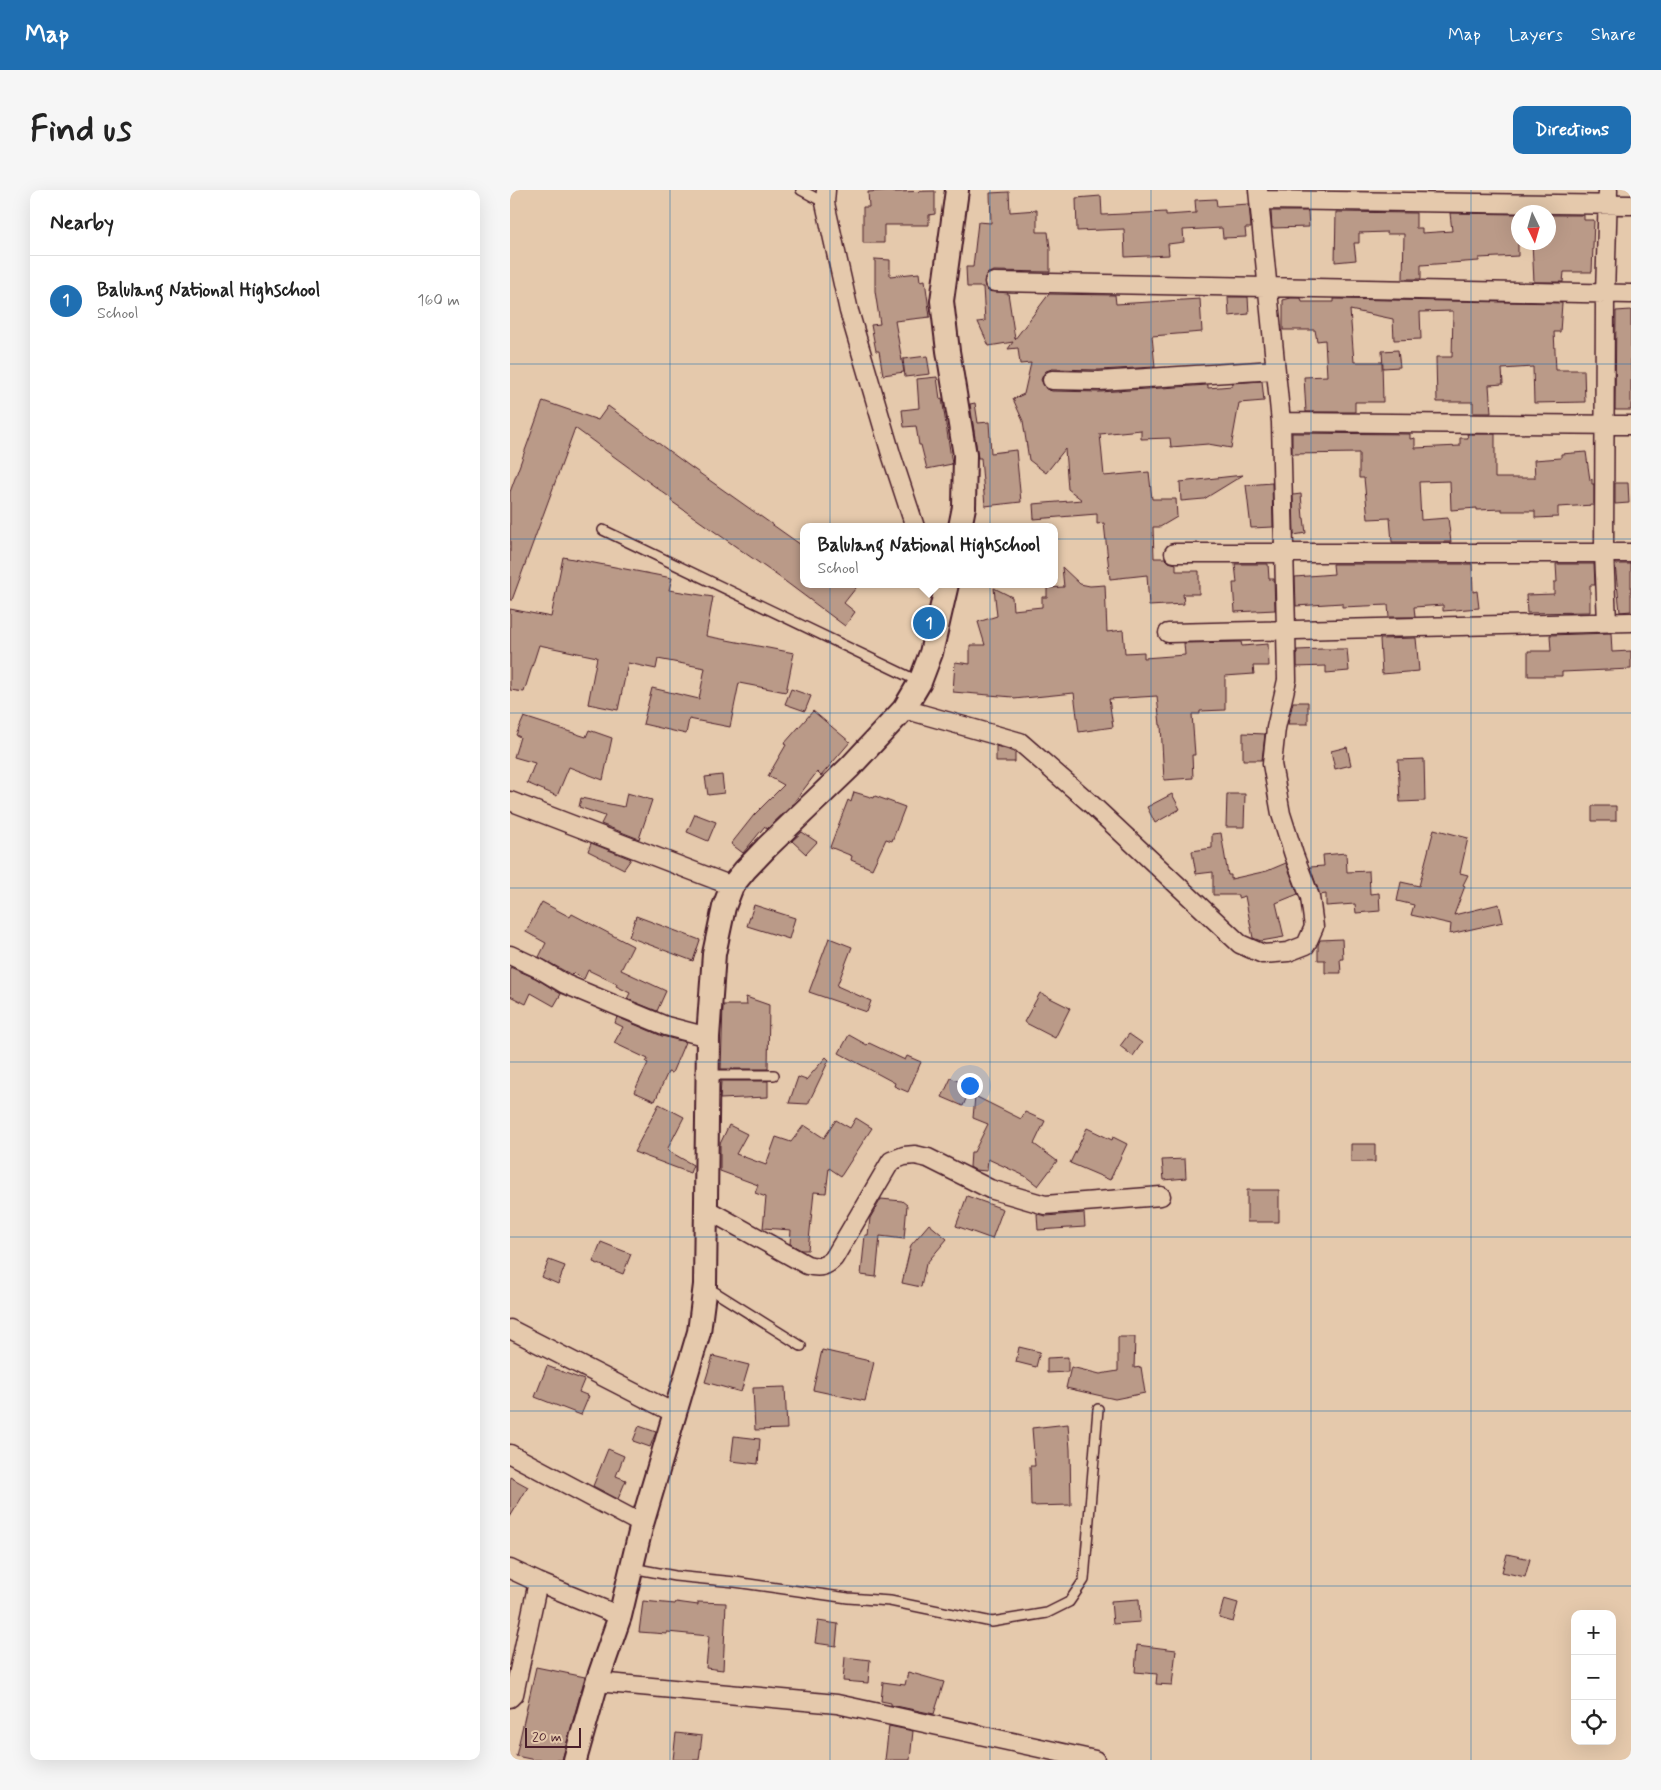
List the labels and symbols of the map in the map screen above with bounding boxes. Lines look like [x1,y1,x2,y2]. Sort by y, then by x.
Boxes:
north arrow [1511,205,1556,250]
pin: 1 [913,604,945,642]
your location [957,1073,983,1099]
scale bar [525,1725,581,1748]

